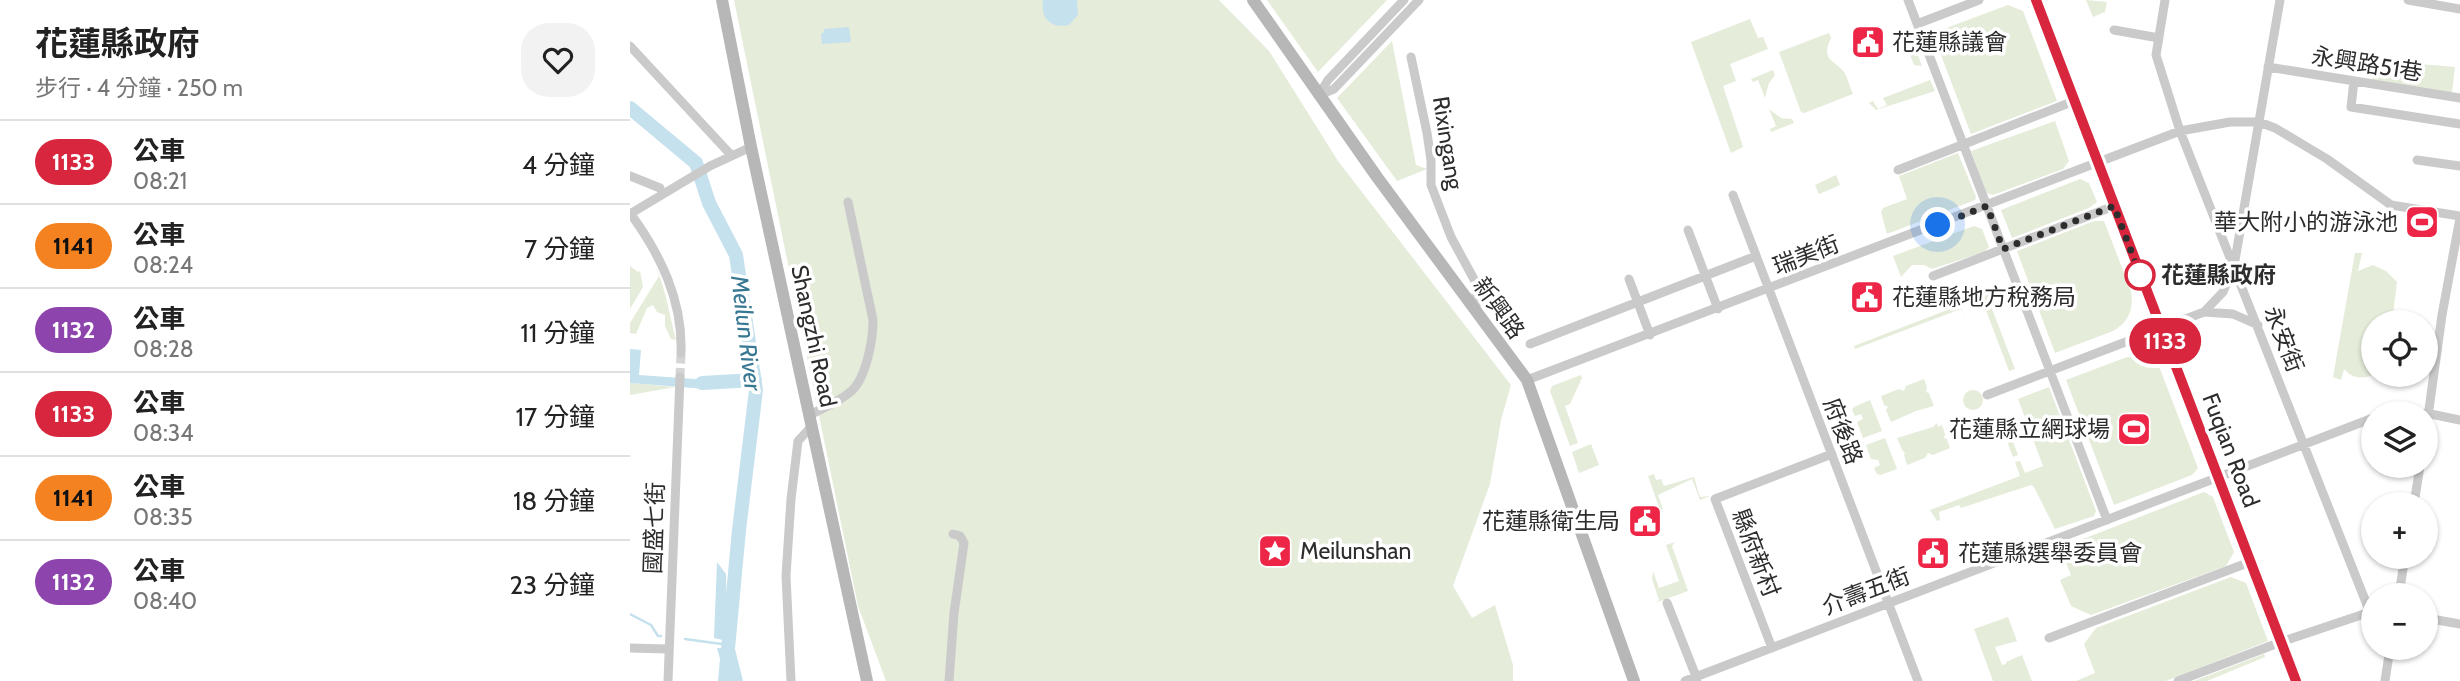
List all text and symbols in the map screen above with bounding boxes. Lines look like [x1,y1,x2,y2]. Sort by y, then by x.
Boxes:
text: 花蓮縣政府 [35,23,200,63]
button: heart [521,23,595,97]
public building icon: 花蓮縣議會 [1849,23,1887,61]
place label: 花蓮縣議會 [1892,28,2007,56]
street label: 永興路51巷 [2310,41,2424,87]
text: 步行 · 4 分鐘 · 250 m [35,74,243,102]
street label: Rixingang [1427,94,1469,192]
text: 公車 [133,135,185,167]
text: 1133 [52,147,95,176]
text: 4 分鐘 [522,149,595,181]
text: 08:21 [133,167,187,195]
sports icon: 華大附小的游泳池 [2403,203,2441,241]
your location [1920,207,1955,242]
place label: 華大附小的游泳池 [2214,208,2398,236]
text: 公車 [133,219,185,251]
street label: 瑞美街 [1769,230,1843,280]
text: 1141 [53,231,94,260]
text: 7 分鐘 [524,233,595,265]
text: 08:24 [133,251,193,279]
marker: 花蓮縣政府 [2125,260,2155,290]
place label: 花蓮縣政府 [2161,261,2276,289]
street label: Shangzhi Road [785,262,843,410]
street label: 新興路 [1467,272,1531,344]
water label: Meilun River [725,273,768,394]
public building icon: 花蓮縣地方稅務局 [1848,278,1886,316]
place label: 花蓮縣地方稅務局 [1892,283,2076,311]
street label: 永安街 [2259,302,2309,376]
text: 公車 [133,303,185,335]
map controls [2361,310,2438,660]
button: locate [2361,310,2438,387]
text: 1132 [52,315,95,344]
text: 11 分鐘 [520,317,595,349]
line badge: 1133 [2116,318,2214,364]
text: 1133 [2143,326,2187,355]
text: 08:28 [133,335,194,363]
text: 公車 [133,387,185,419]
street label: Fuqian Road [2196,389,2266,511]
street label: 府後路 [1818,394,1868,468]
text: 1133 [52,399,95,428]
text: 17 分鐘 [516,401,595,433]
button: layers [2361,401,2438,478]
sports icon: 花蓮縣立網球場 [2115,410,2153,448]
place label: 花蓮縣立網球場 [1949,415,2110,443]
text: 08:34 [133,419,194,447]
text: 公車 [133,471,185,503]
street label: 國盛七街 [638,482,670,574]
text: 1141 [53,483,94,512]
text: 18 分鐘 [513,485,595,517]
button: + [2361,492,2438,569]
public building icon: 花蓮縣衛生局 [1626,502,1664,540]
text: 08:35 [133,503,193,531]
street label: 縣府新村 [1726,505,1786,601]
place label: 花蓮縣衛生局 [1482,507,1620,535]
place icon: Meilunshan [1256,532,1294,570]
public building icon: 花蓮縣選舉委員會 [1914,534,1952,572]
place label: Meilunshan [1300,537,1411,565]
place label: 花蓮縣選舉委員會 [1958,539,2142,567]
text: 公車 [133,555,185,587]
street label: 介壽五街 [1818,561,1914,621]
text: 1132 [52,567,95,596]
text: 23 分鐘 [509,569,595,601]
button: − [2361,583,2438,660]
text: 08:40 [133,587,197,615]

